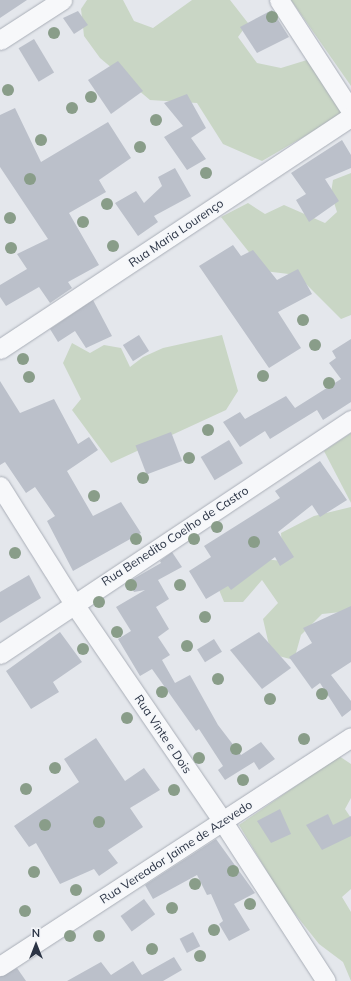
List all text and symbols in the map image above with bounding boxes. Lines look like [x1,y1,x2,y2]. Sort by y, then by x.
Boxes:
street label: Rua Maria Lourenço [126,196,226,270]
street label: Rua Benedito Coelho de Castro [99,483,251,589]
street label: Rua Vinte e Dois [131,692,195,776]
street label: Rua Vereador Jaime de Azevedo [97,797,255,907]
north arrow [16,925,56,965]
text: N [32,926,40,940]

